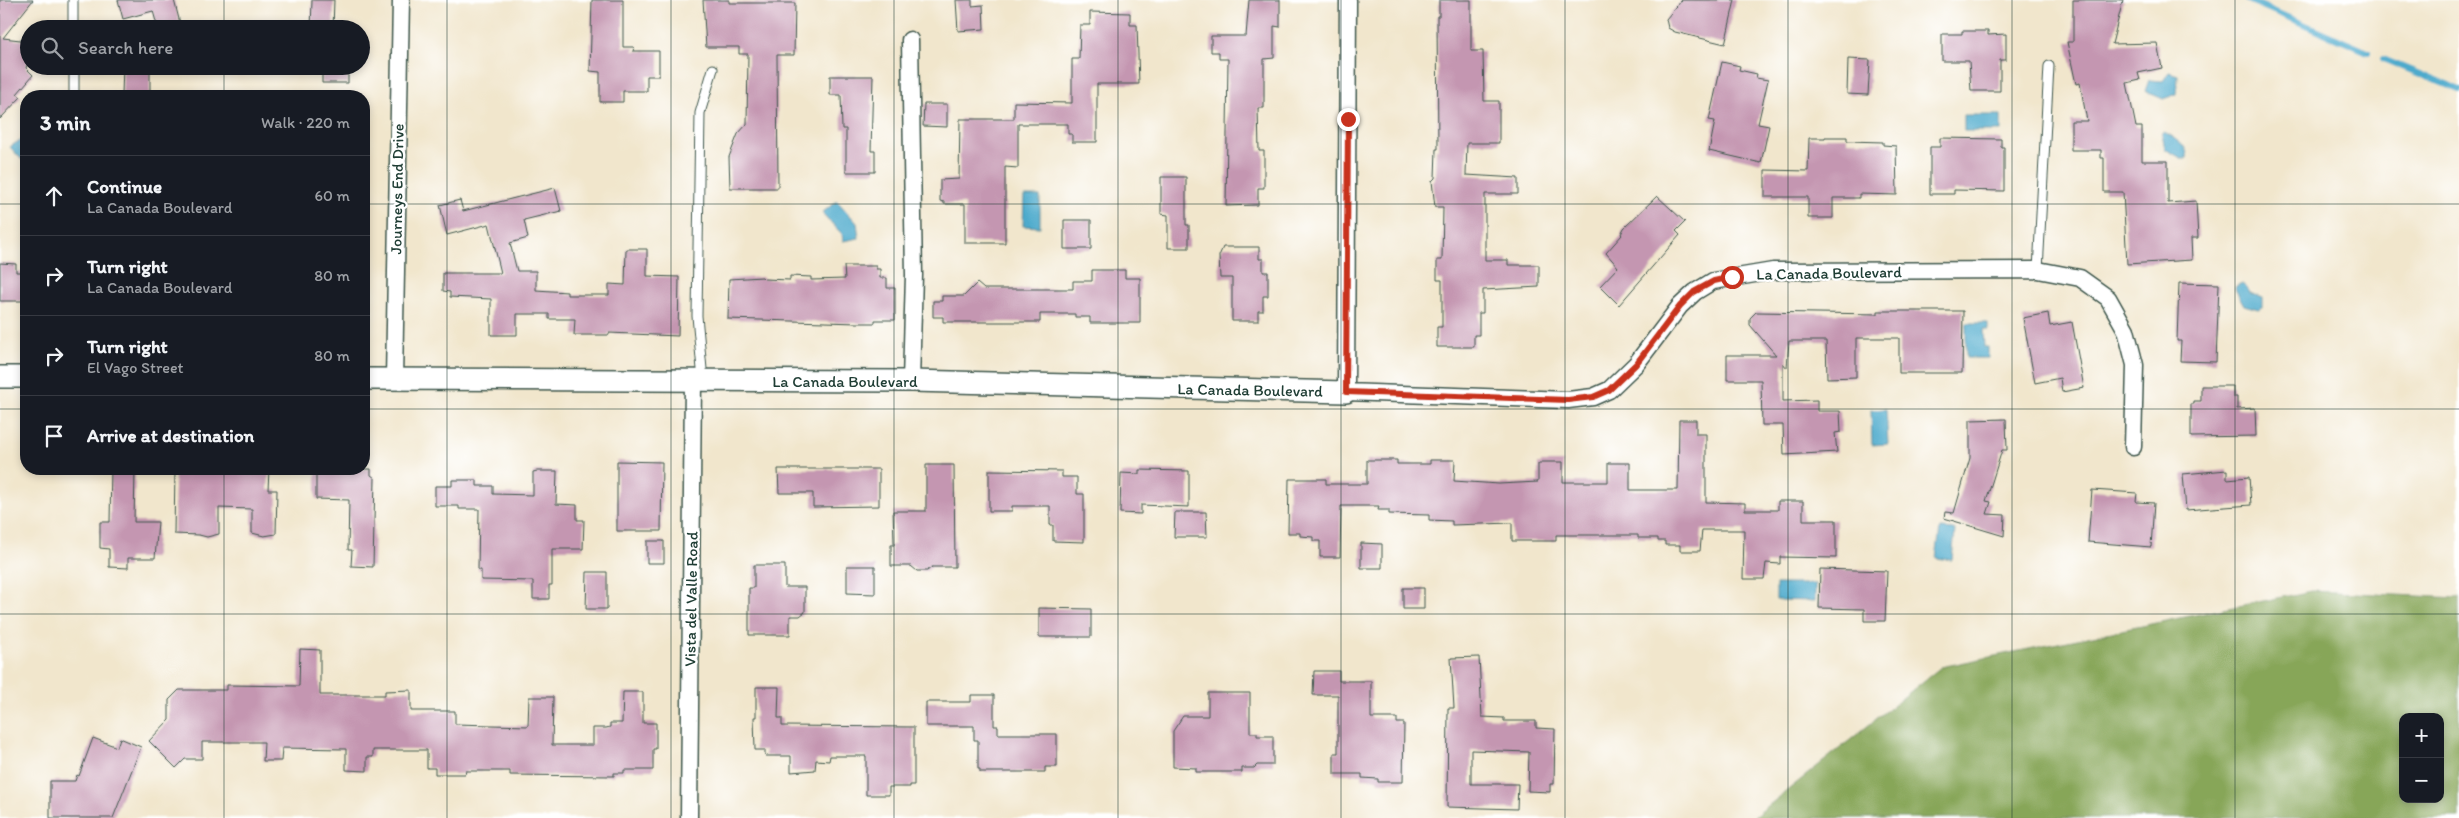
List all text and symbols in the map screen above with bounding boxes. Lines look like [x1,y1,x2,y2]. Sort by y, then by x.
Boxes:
search box [20,20,370,75]
icon: search [38,34,66,62]
text: Search here [78,36,173,59]
route end [1337,108,1360,131]
text: 3 min [40,110,90,135]
text: Walk · 220 m [261,113,350,132]
street label: Journeys End Drive [386,123,408,255]
text: Continue [87,175,162,198]
icon: ahead [40,182,68,210]
text: 60 m [315,186,350,205]
text: La Canada Boulevard [87,198,233,217]
text: Turn right [87,255,168,278]
icon: right [40,262,68,290]
street label: La Canada Boulevard [1756,262,1902,284]
text: 80 m [314,266,350,285]
route start [1721,266,1744,289]
text: La Canada Boulevard [87,278,233,297]
text: Turn right [87,335,168,358]
icon: right [40,342,68,370]
text: 80 m [314,346,350,365]
text: El Vago Street [87,358,184,377]
street label: La Canada Boulevard [772,372,918,391]
street label: La Canada Boulevard [1177,379,1323,401]
icon: arrive [40,422,68,450]
text: Arrive at destination [87,424,254,447]
street label: Vista del Valle Road [680,531,702,667]
map controls [2399,713,2444,803]
button: + [2399,713,2444,758]
button: − [2399,758,2444,803]

